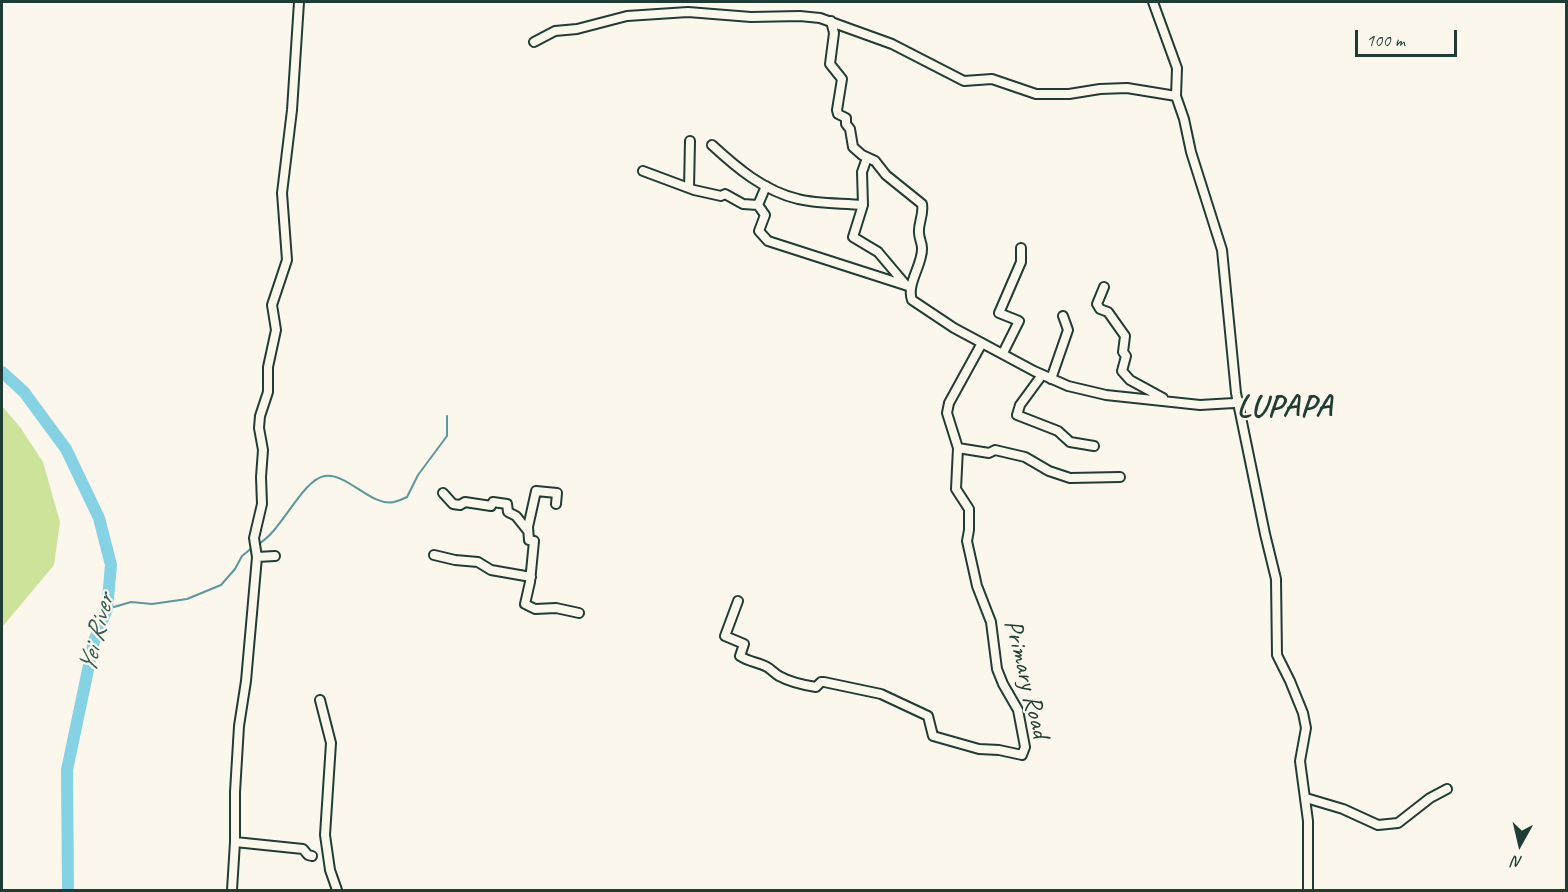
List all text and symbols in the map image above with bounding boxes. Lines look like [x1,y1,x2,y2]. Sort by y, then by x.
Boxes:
scale bar [1358,18,1460,56]
text: 100 m [1366,29,1405,51]
district label: LUPAPA [1237,389,1333,427]
water label: Yei River [72,591,122,677]
street label: Primary Road [996,617,1056,741]
north arrow [1490,814,1550,874]
text: N [1511,851,1524,872]

